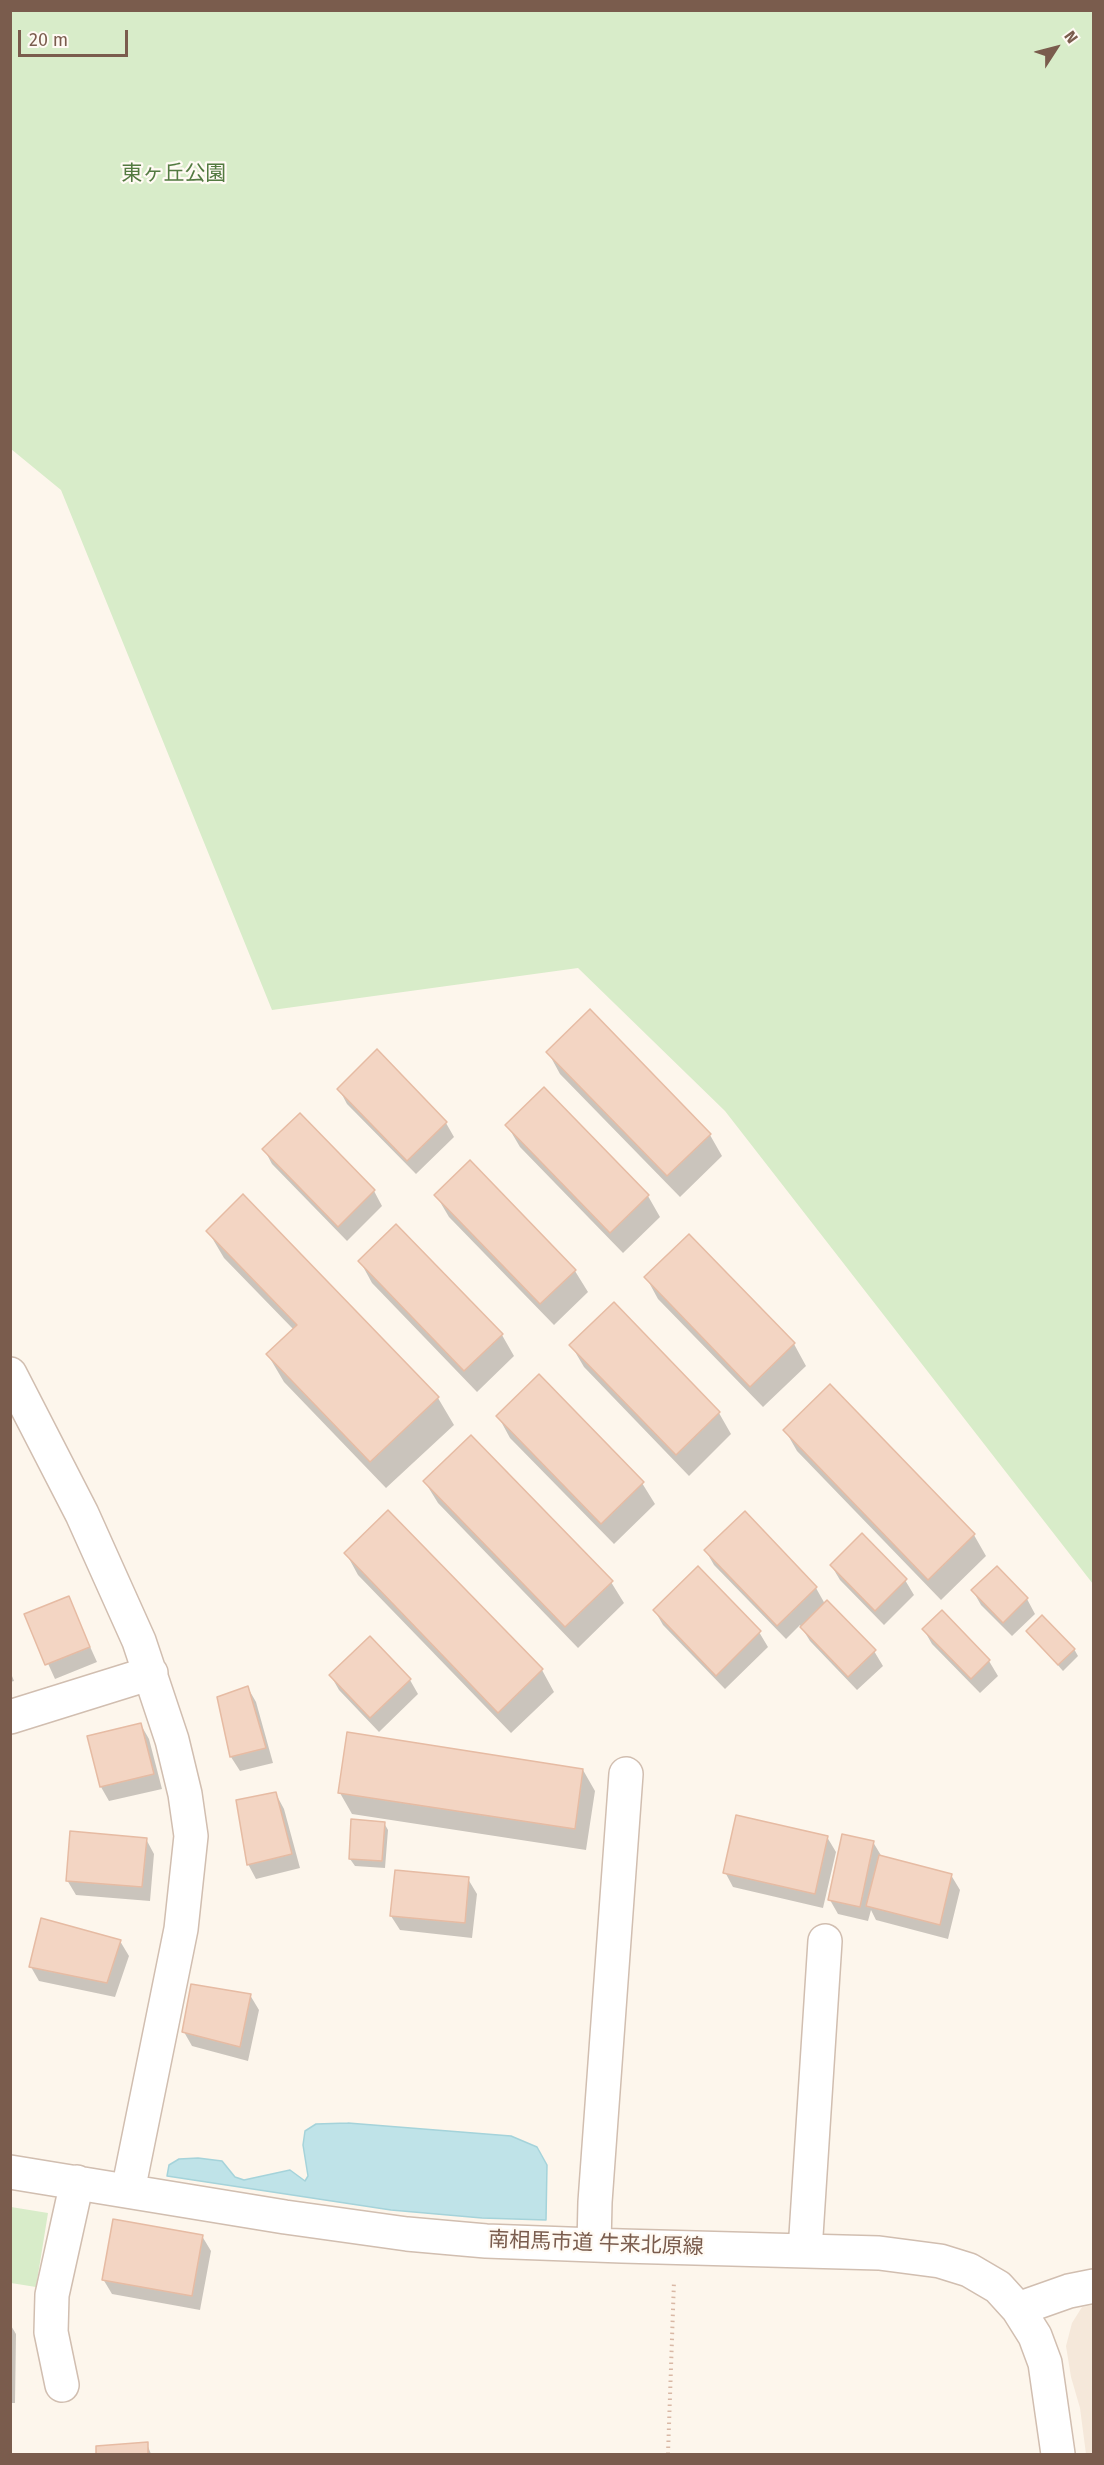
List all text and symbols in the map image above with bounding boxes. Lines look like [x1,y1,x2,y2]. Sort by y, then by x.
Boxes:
scale bar [21,18,130,56]
north arrow [1026,18,1086,78]
text: N [1060,27,1082,47]
text: 20 m [29,29,68,51]
park label: 東ヶ丘公園 [122,161,226,187]
street label: 南相馬市道 牛来北原線 [488,2228,704,2260]

